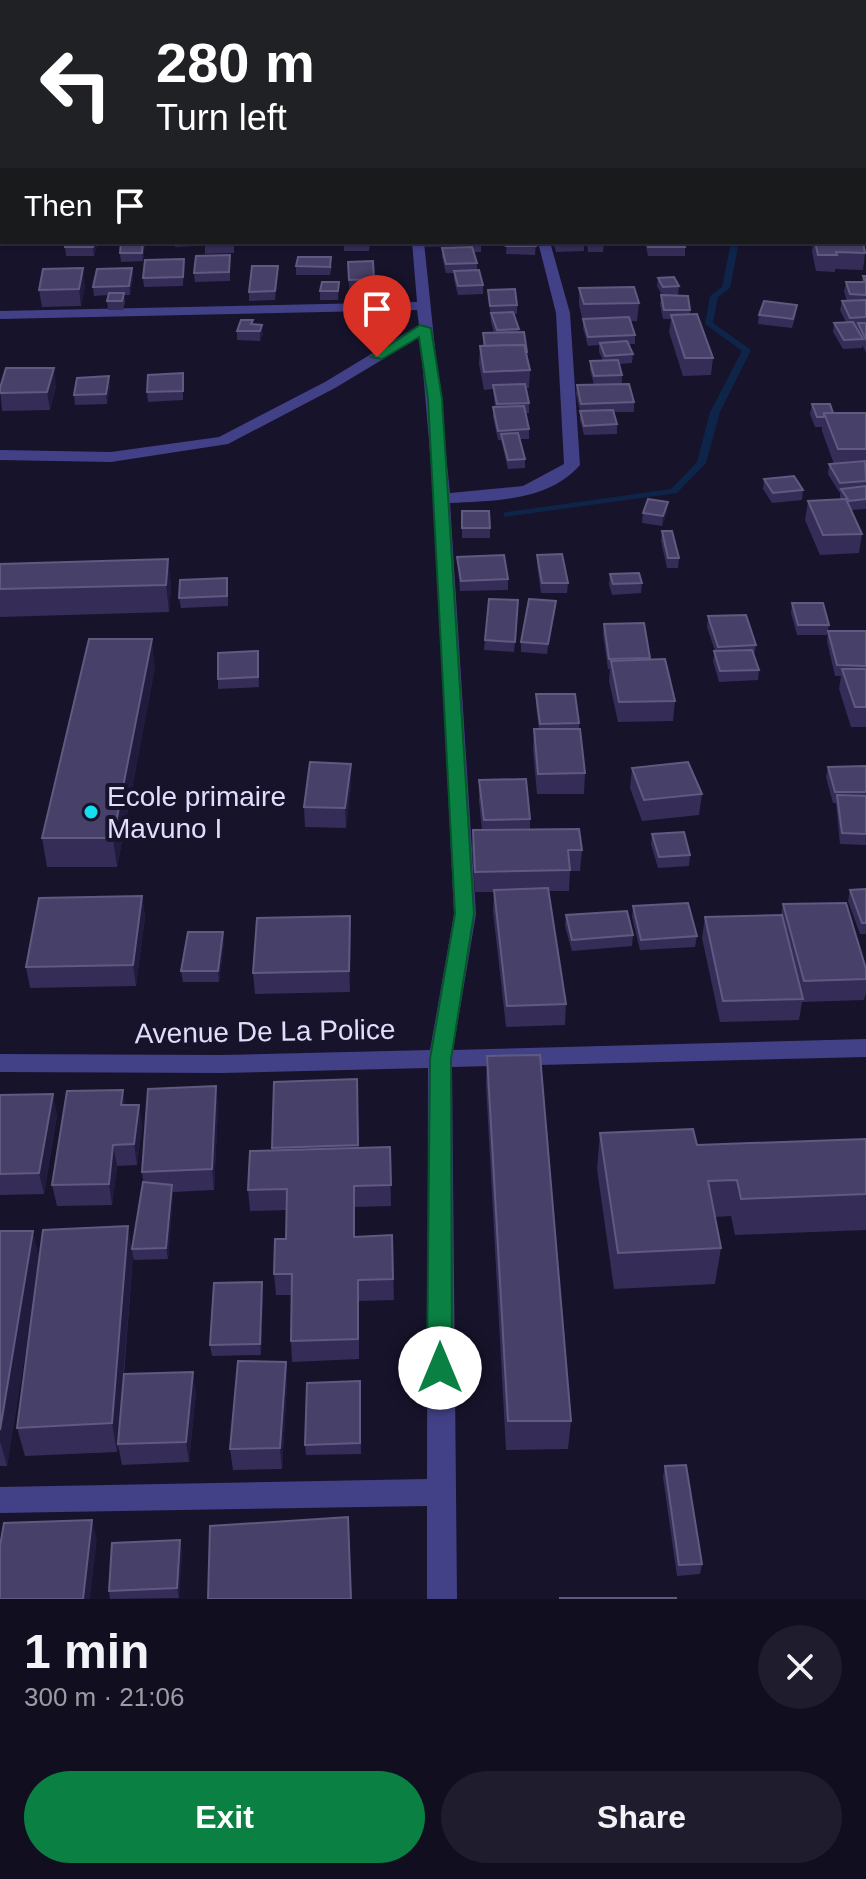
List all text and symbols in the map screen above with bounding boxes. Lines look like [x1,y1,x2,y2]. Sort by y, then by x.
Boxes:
text: 280 m [156,31,315,94]
icon: left [24,32,128,136]
text: Turn left [156,97,287,138]
icon: arrive [108,184,152,228]
text: Then [24,189,92,222]
pin [343,275,411,357]
icon: arrive [355,287,399,331]
place label: Ecole primaire Mavuno I [107,781,286,844]
marker: Ecole primaire Mavuno I [82,803,100,821]
street label: Avenue De La Police [134,1014,396,1049]
position arrow [398,1326,482,1410]
text: 1 min [24,1625,149,1678]
button: close [758,1625,842,1709]
text: 300 m · 21:06 [24,1682,184,1712]
button: Exit [24,1771,425,1863]
button: Share [441,1771,842,1863]

